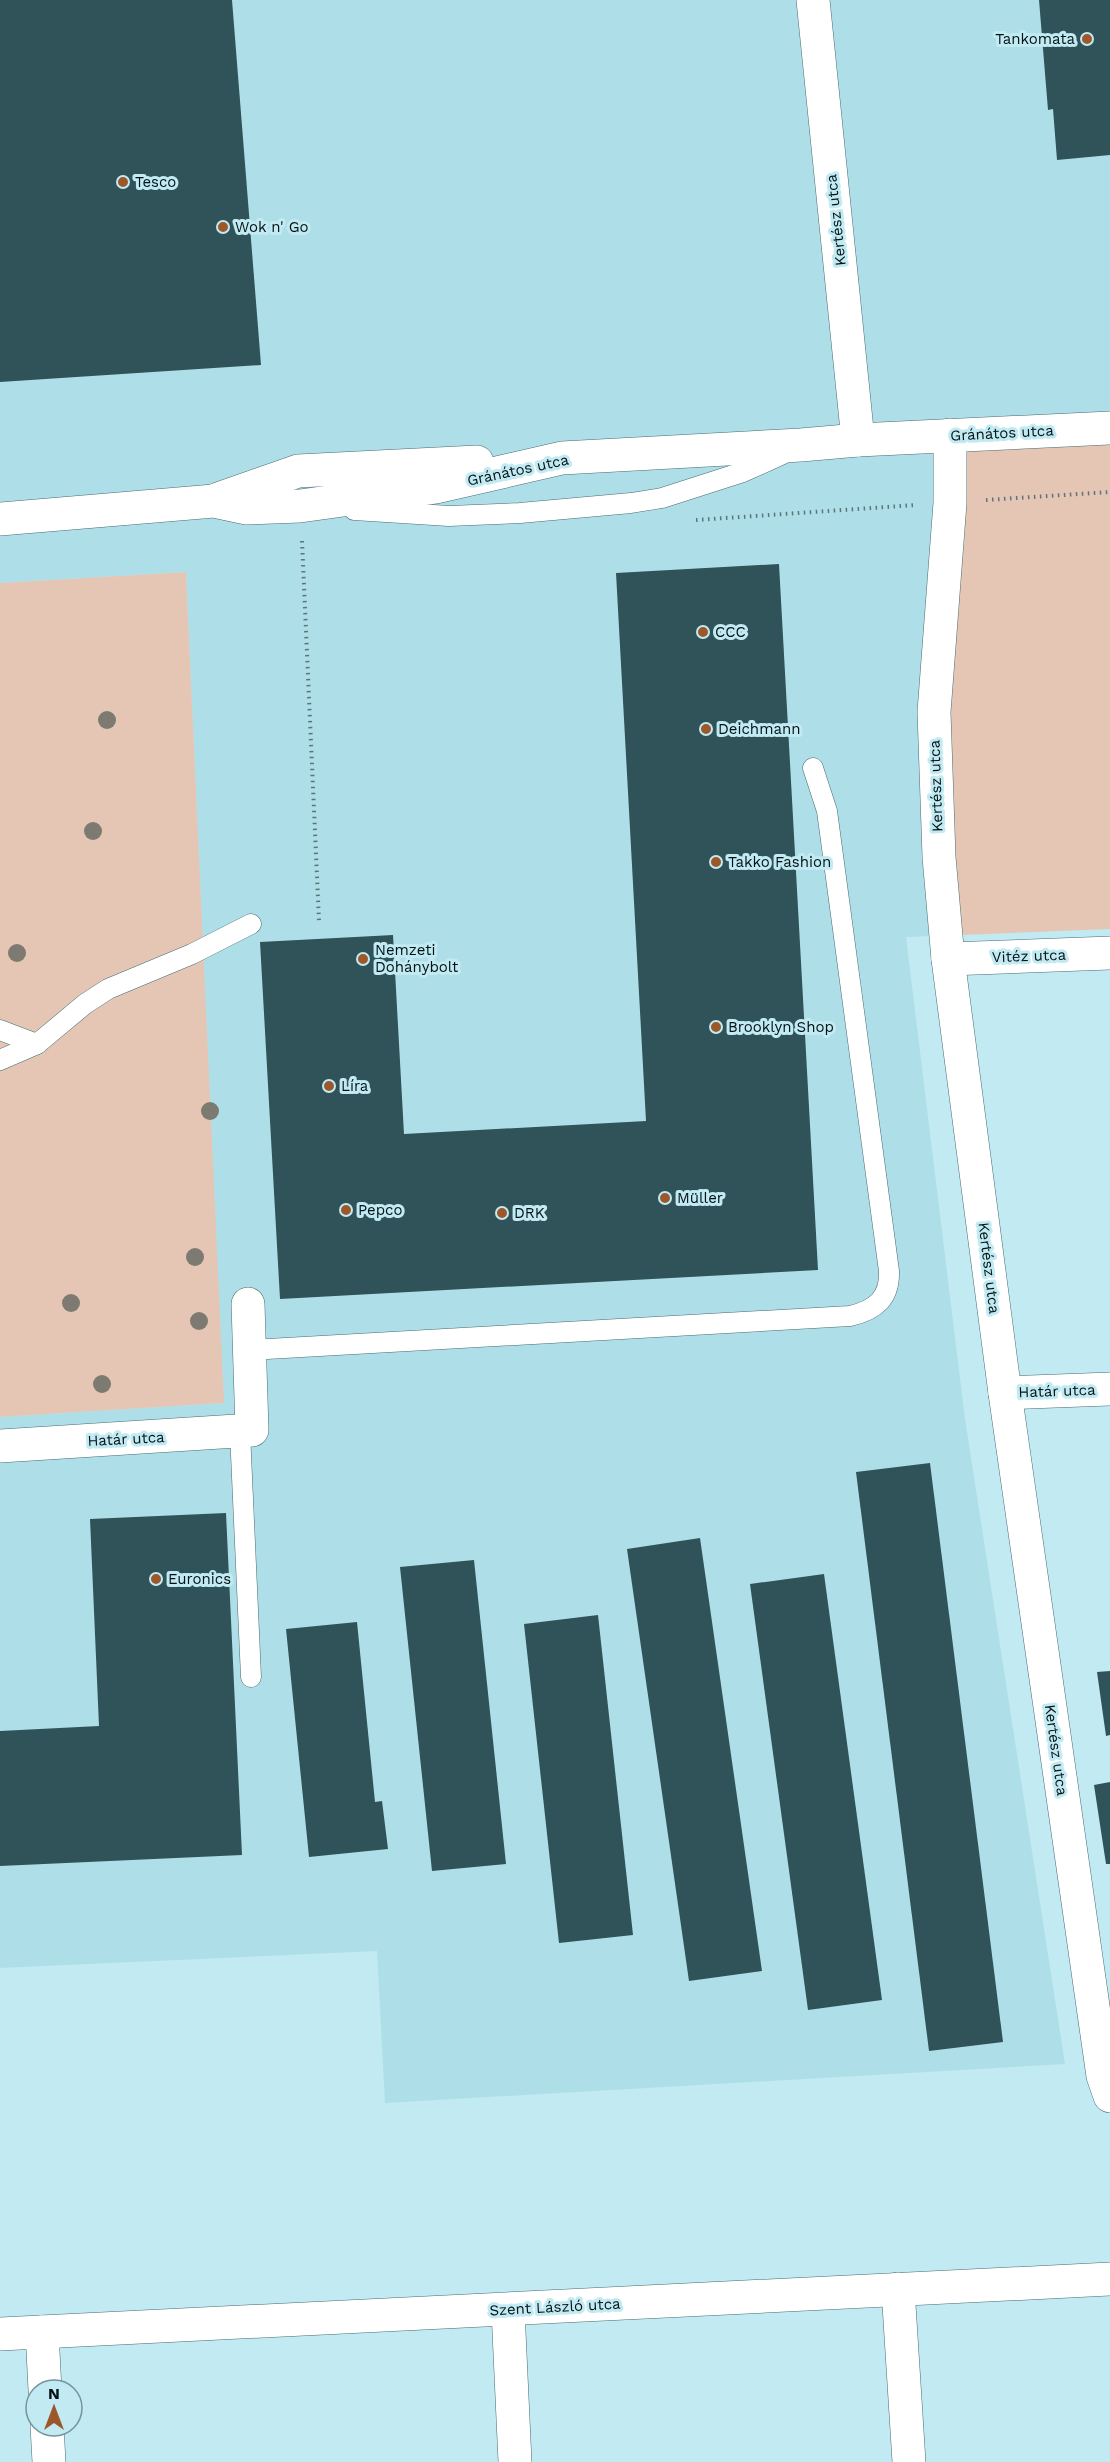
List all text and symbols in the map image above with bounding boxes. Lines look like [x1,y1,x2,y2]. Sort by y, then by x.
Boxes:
place label: Tankomata [995,30,1075,48]
marker: Tankomata [1080,32,1094,46]
place label: Tesco [135,173,176,191]
street label: Kertész utca [822,173,850,267]
marker: Tesco [116,175,130,189]
place label: Wok n' Go [235,218,309,236]
marker: Wok n' Go [216,220,230,234]
street label: Gránátos utca [950,421,1055,445]
street label: Gránátos utca [466,450,571,490]
place label: CCC [715,623,746,641]
marker: CCC [696,625,710,639]
place label: Deichmann [718,720,801,738]
marker: Deichmann [699,722,713,736]
street label: Kertész utca [925,739,947,832]
place label: Takko Fashion [728,853,831,871]
marker: Takko Fashion [709,855,723,869]
place label: Nemzeti Dohánybolt [375,941,459,976]
street label: Vitéz utca [992,946,1067,966]
marker: Nemzeti Dohánybolt [356,952,370,966]
place label: Brooklyn Shop [728,1018,834,1036]
marker: Brooklyn Shop [709,1020,723,1034]
place label: Líra [341,1077,369,1095]
marker: Líra [322,1079,336,1093]
place label: Müller [677,1189,723,1207]
marker: Müller [658,1191,672,1205]
place label: Pepco [358,1201,402,1219]
marker: Pepco [339,1203,353,1217]
place label: DRK [514,1204,545,1222]
marker: DRK [495,1206,509,1220]
street label: Kertész utca [974,1221,1004,1315]
street label: Határ utca [1018,1381,1096,1401]
street label: Határ utca [87,1428,166,1450]
place label: Euronics [168,1570,231,1588]
marker: Euronics [149,1572,163,1586]
street label: Kertész utca [1041,1703,1071,1797]
street label: Szent László utca [489,2295,621,2319]
north arrow [24,2378,84,2438]
text: N [48,2384,60,2403]

